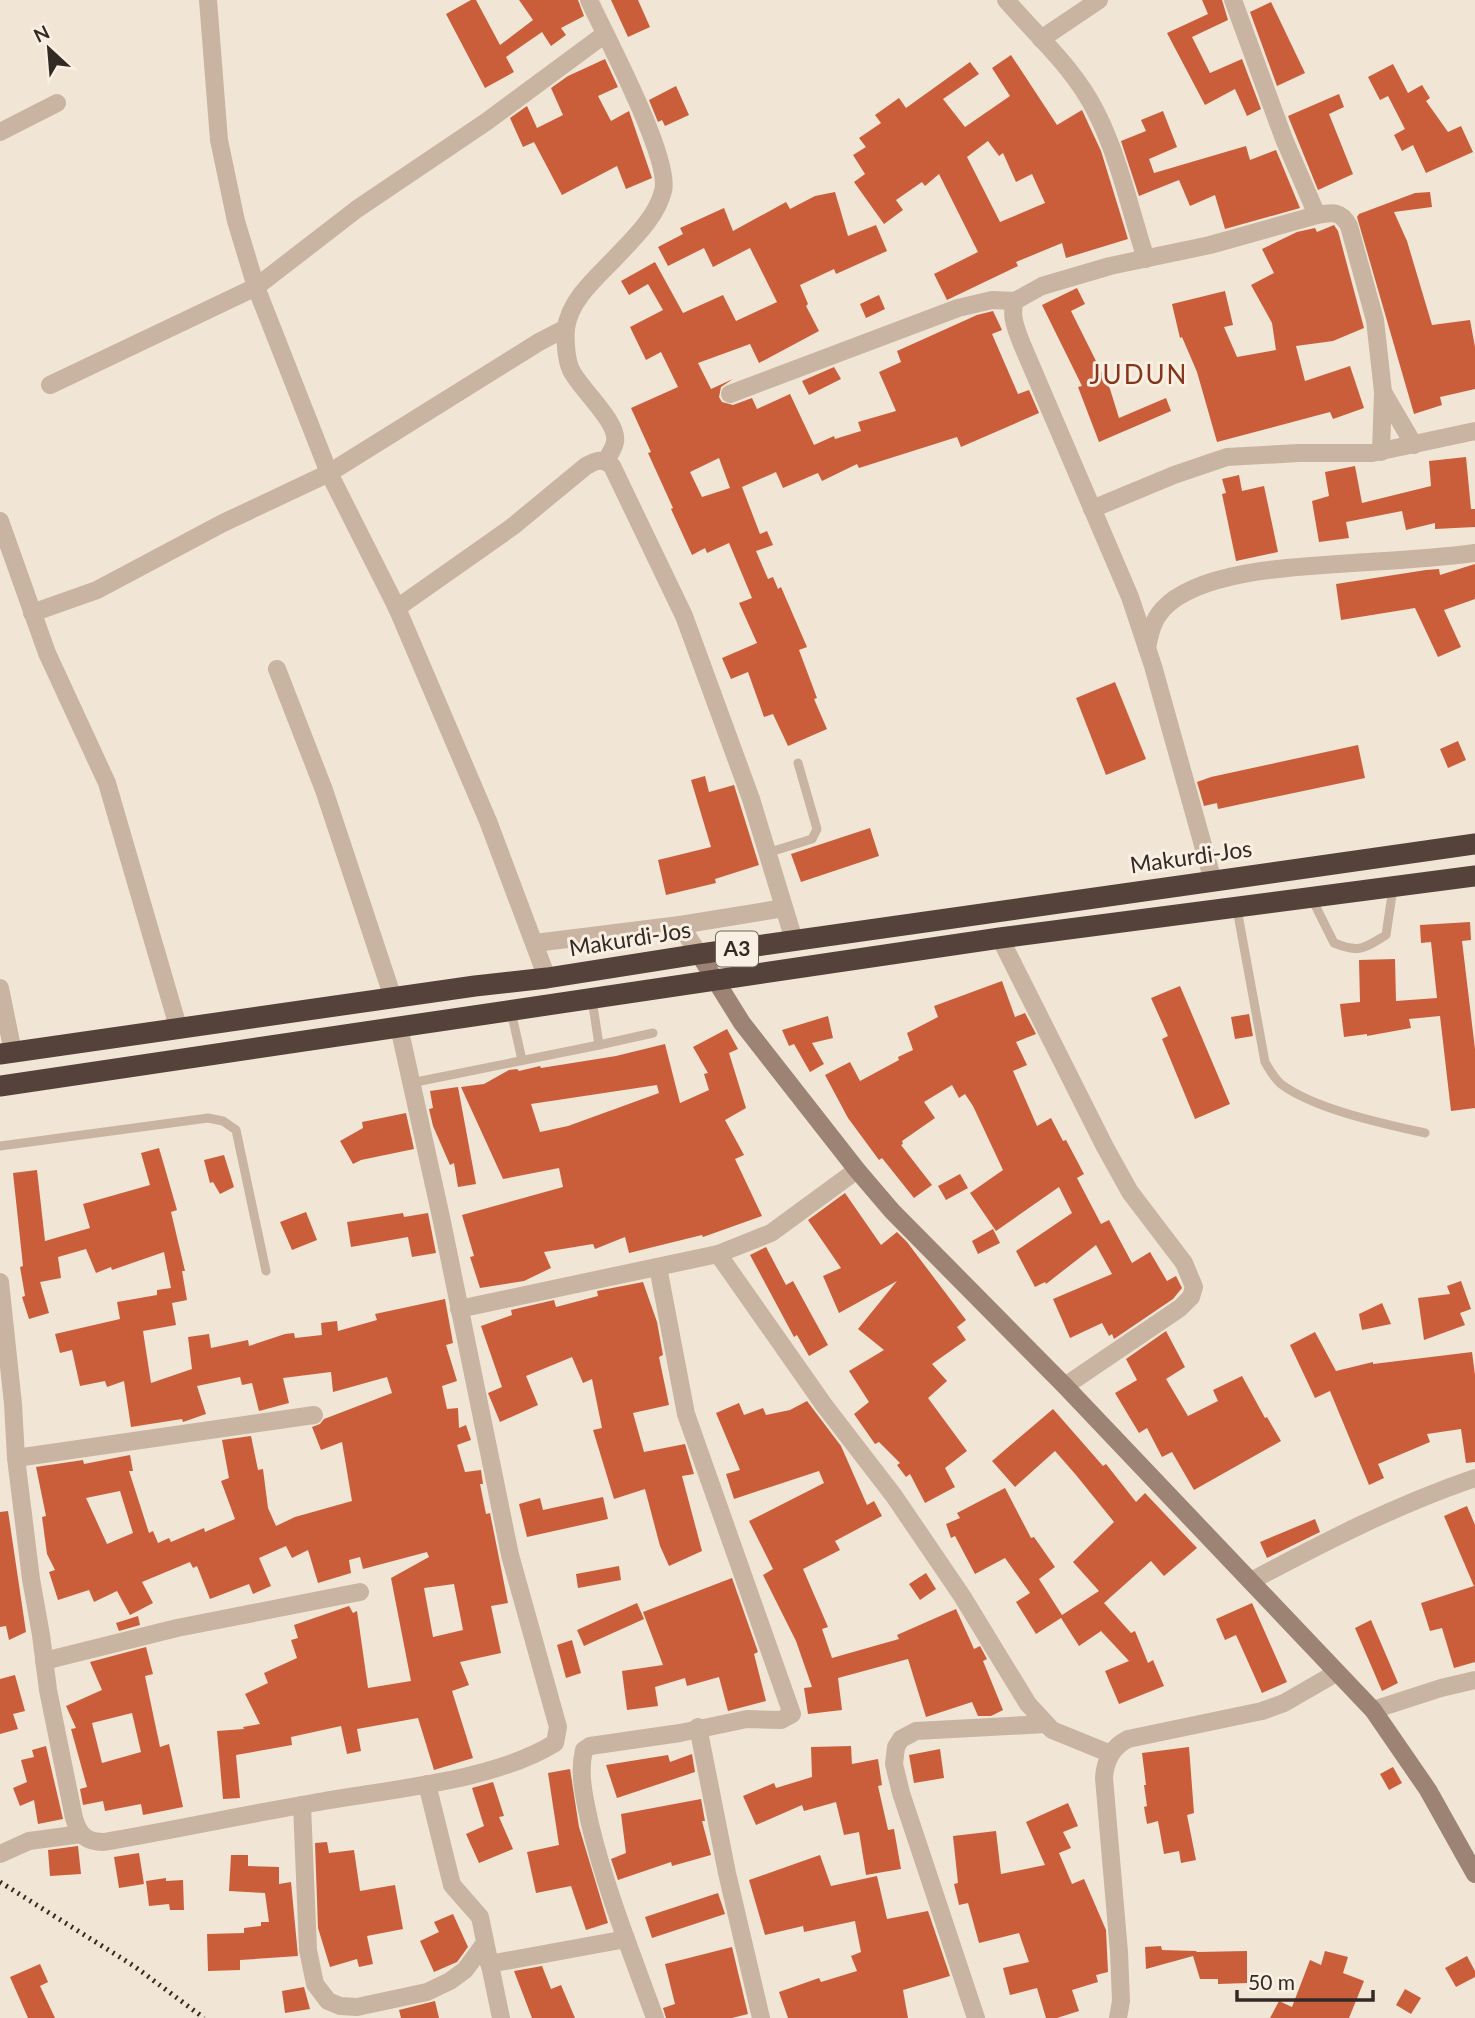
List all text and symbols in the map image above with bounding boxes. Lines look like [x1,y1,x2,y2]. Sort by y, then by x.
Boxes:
north arrow [14,14,84,84]
text: N [30,20,53,47]
district label: JUDUN [1090,358,1188,390]
street label: Makurdi-Jos [1128,834,1254,878]
street label: Makurdi-Jos [567,915,693,961]
road number: A3 [716,932,758,967]
scale bar [1237,1958,1374,2002]
text: 50 m [1248,1969,1295,1994]

